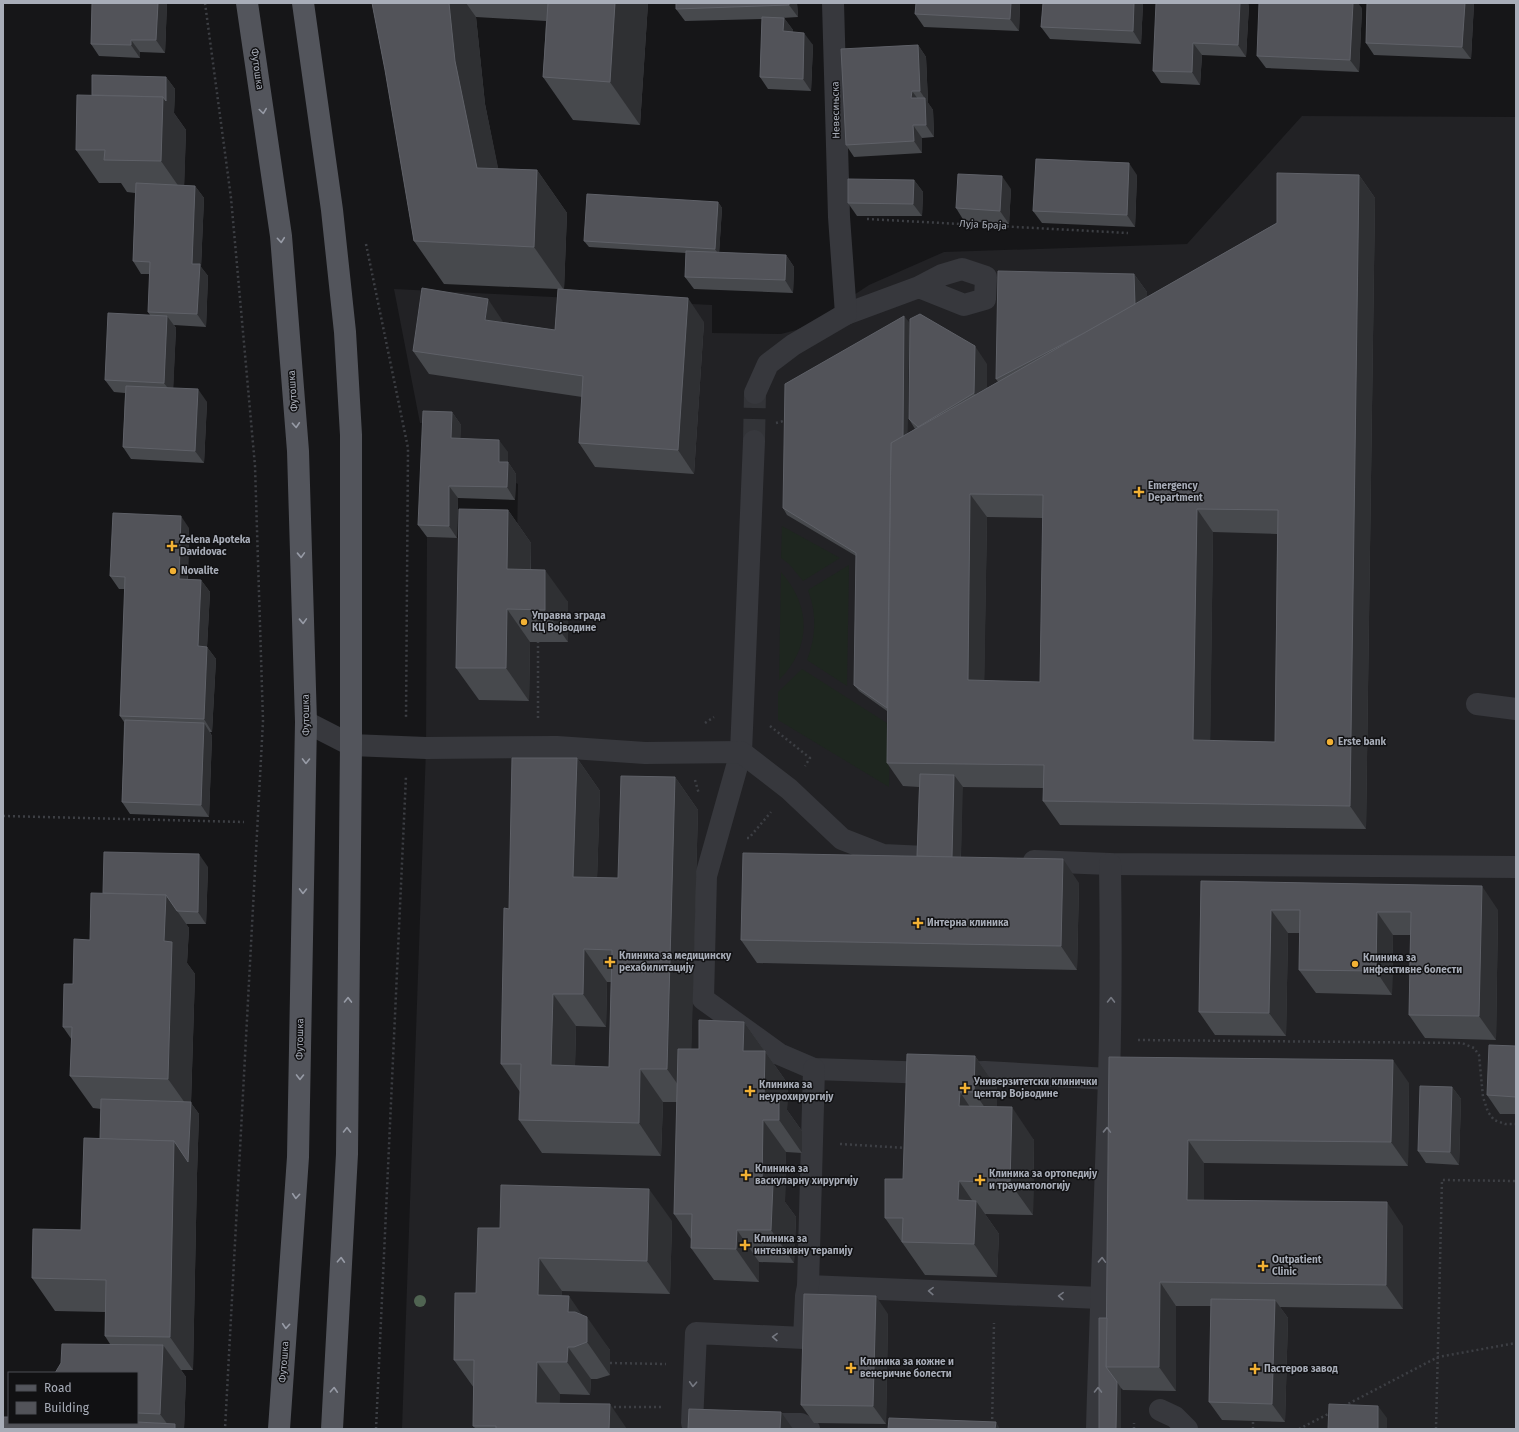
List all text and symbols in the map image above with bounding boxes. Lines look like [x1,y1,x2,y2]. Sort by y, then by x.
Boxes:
street label: Футошка [248,48,266,90]
street label: Невесињска [829,81,843,139]
one-way arrow [258,108,267,114]
street label: Луја Браја [959,217,1007,232]
one-way arrow [277,236,286,243]
street label: Футошка [286,370,300,412]
one-way arrow [291,422,300,428]
place label: Emergency Department [1148,480,1203,504]
marker: Emergency Department [1133,486,1145,498]
place label: Zelena Apoteka Davidovac [180,534,251,558]
marker: Zelena Apoteka Davidovac [167,541,177,551]
one-way arrow [297,552,305,558]
place label: Novalite [181,565,219,577]
marker: Novalite [168,566,178,576]
place label: Управна зграда КЦ Војводине [531,610,606,634]
marker: Управна зграда КЦ Војводине [519,617,529,627]
one-way arrow [299,618,307,624]
street label: Футошка [300,694,312,736]
place label: Erste bank [1338,736,1387,748]
marker: Erste bank [1325,737,1335,747]
one-way arrow [301,758,310,764]
one-way arrow [299,888,307,894]
marker: Интерна клиника [912,917,924,929]
place label: Интерна клиника [927,917,1009,929]
place label: Клиника за медицинску рехабилитацију [619,950,732,974]
place label: Клиника за инфективне болести [1363,952,1462,976]
marker: Клиника за медицинску рехабилитацију [604,956,616,968]
marker: Клиника за инфективне болести [1350,959,1360,969]
one-way arrow [344,997,353,1003]
one-way arrow [1107,997,1115,1003]
street label: Футошка [294,1018,306,1060]
one-way arrow [296,1074,304,1080]
place label: Универзитетски клинички центар Војводине [973,1076,1097,1100]
place label: Клиника за неурохирургију [759,1079,834,1103]
marker: Универзитетски клинички центар Војводине [959,1082,971,1094]
marker: Клиника за неурохирургију [744,1085,756,1097]
one-way arrow [343,1127,351,1133]
one-way arrow [1103,1127,1111,1133]
place label: Клиника за васкуларну хирургију [755,1163,859,1187]
place label: Клиника за ортопедију и трауматологију [989,1168,1098,1192]
marker: Клиника за васкуларну хирургију [740,1169,752,1181]
marker: Клиника за ортопедију и трауматологију [974,1174,986,1186]
one-way arrow [291,1193,300,1199]
place label: Клиника за интензивну терапију [754,1233,853,1257]
marker: Клиника за интензивну терапију [739,1239,751,1251]
place label: Outpatient Clinic [1272,1254,1322,1278]
one-way arrow [337,1257,346,1263]
one-way arrow [1097,1257,1106,1263]
marker: Outpatient Clinic [1257,1260,1269,1272]
one-way arrow [928,1287,934,1296]
one-way arrow [1058,1292,1064,1301]
one-way arrow [282,1323,291,1329]
one-way arrow [772,1333,778,1341]
street label: Футошка [277,1341,291,1383]
place label: Клиника за кожне и венеричне болести [860,1356,954,1380]
marker: Клиника за кожне и венеричне болести [845,1362,857,1374]
marker: Пастеров завод [1249,1363,1261,1375]
place label: Пастеров завод [1264,1363,1338,1375]
legend [8,1372,138,1424]
text: Road [44,1381,72,1395]
one-way arrow [689,1381,698,1387]
one-way arrow [330,1387,338,1393]
one-way arrow [1094,1387,1102,1393]
text: Building [44,1401,90,1415]

